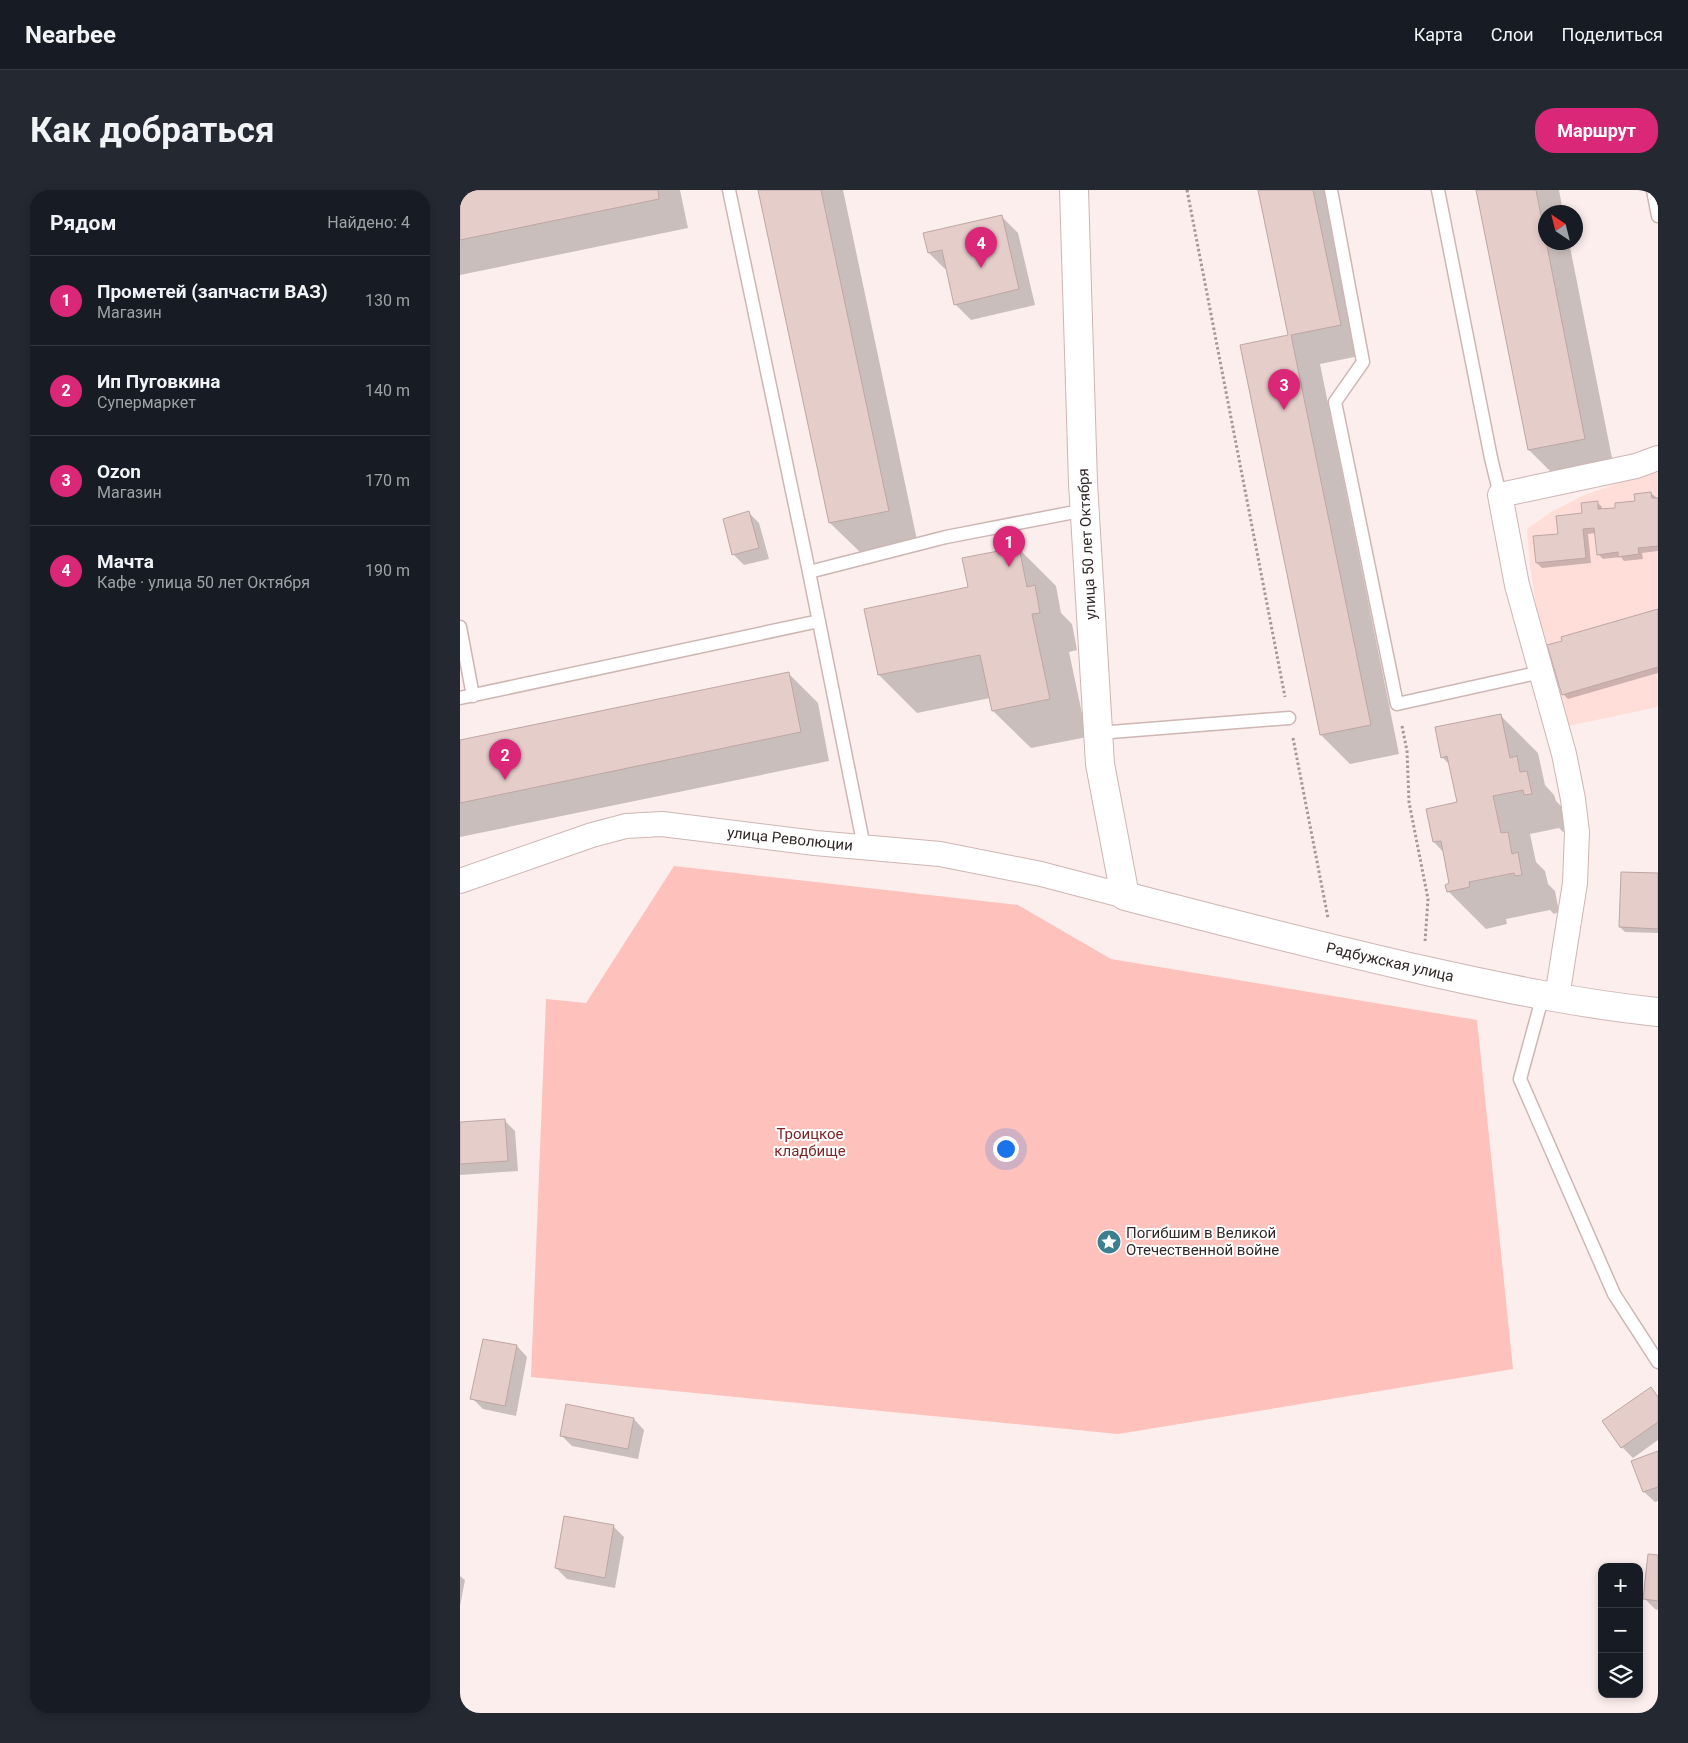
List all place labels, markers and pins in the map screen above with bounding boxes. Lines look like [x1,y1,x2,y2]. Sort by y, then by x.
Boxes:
pin: 4 [965,227,997,268]
pin: 3 [1268,369,1300,410]
pin: 1 [993,526,1025,567]
pin: 2 [489,739,521,780]
place label: Погибшим в Великой Отечественной войне [1126,1224,1279,1259]
place icon: Погибшим в Великой Отечественной войне [1096,1229,1122,1255]

